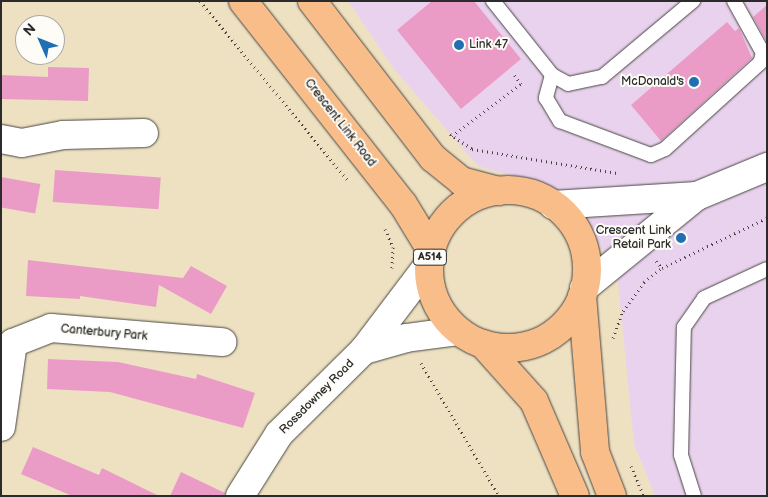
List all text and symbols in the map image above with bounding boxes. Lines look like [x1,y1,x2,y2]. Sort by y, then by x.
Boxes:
north arrow [15,15,65,65]
text: N [20,20,39,40]
place label: Link 47 [469,38,508,52]
marker: Link 47 [453,39,465,51]
place label: McDonald's [621,75,684,89]
street label: Crescent Link Road [301,76,379,170]
marker: McDonald's [688,76,700,88]
place label: Crescent Link Retail Park [596,224,671,252]
marker: Crescent Link Retail Park [675,232,687,244]
road number: A514 [412,248,448,266]
street label: Canterbury Park [60,322,148,344]
street label: Rossdowney Road [276,356,358,438]

